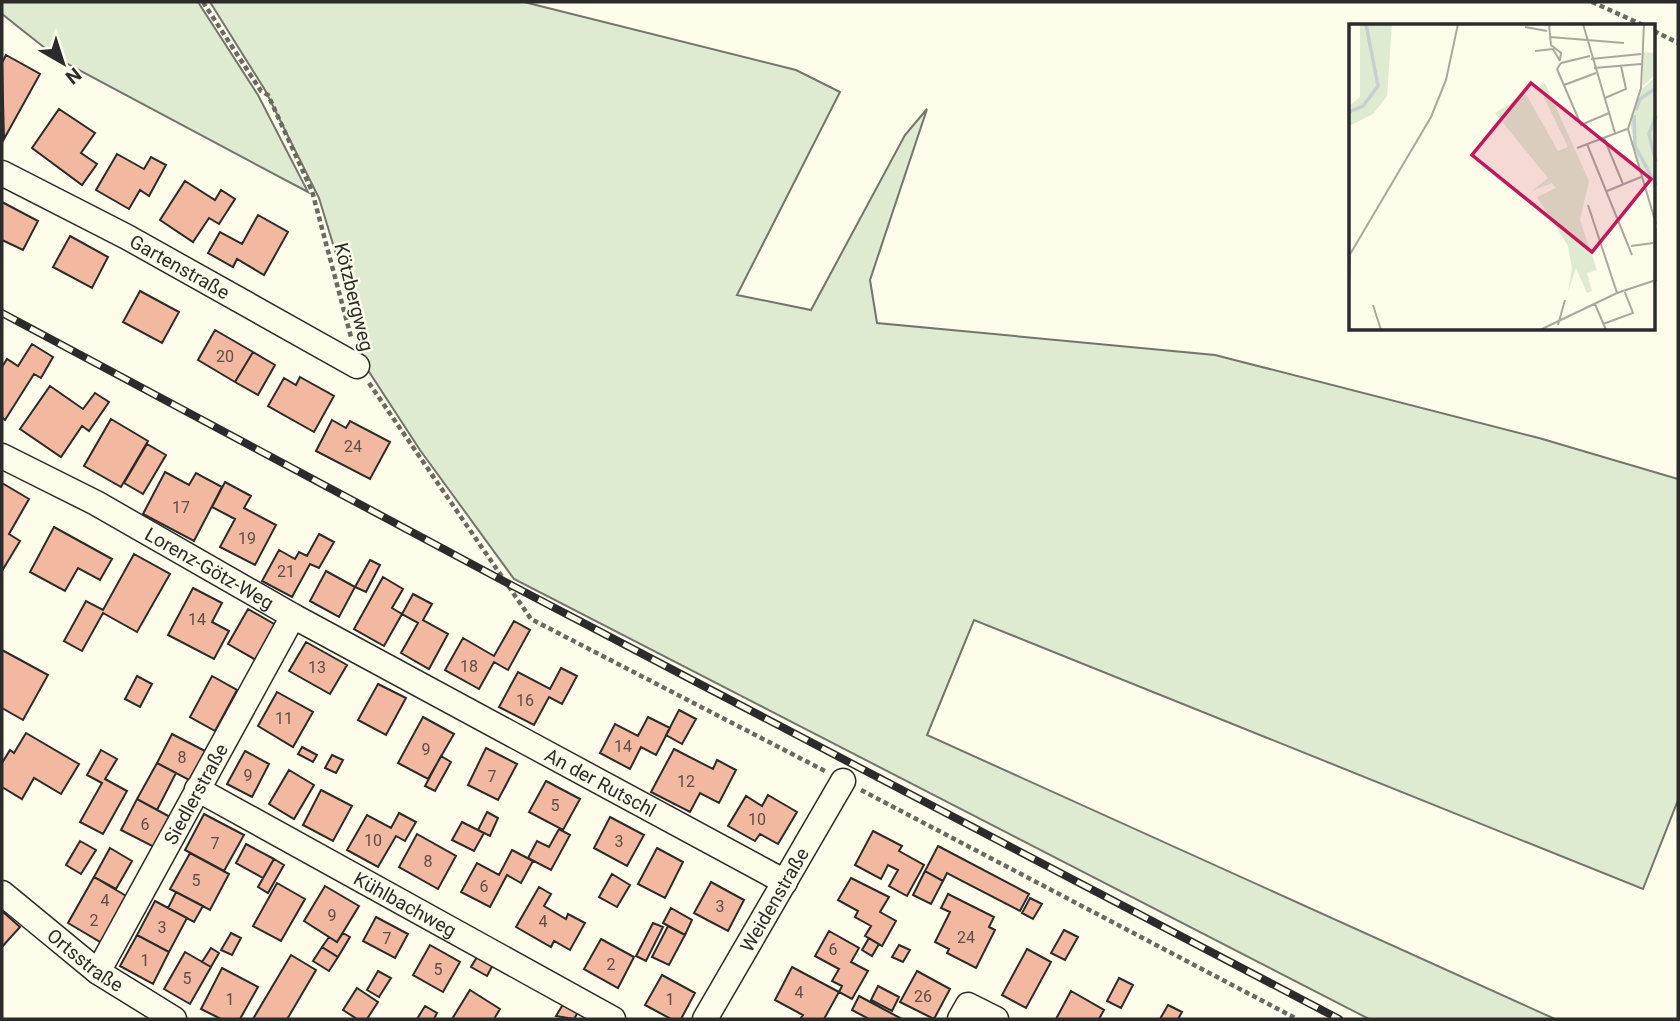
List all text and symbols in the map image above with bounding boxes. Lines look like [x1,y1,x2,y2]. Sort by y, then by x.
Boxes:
inset map [1349,24,1656,331]
north arrow [28,28,98,98]
text: N [61,63,86,89]
street label: Gartenstraße [126,229,234,304]
street label: Kötzbergweg [329,240,379,354]
house number: 20 [216,347,234,366]
house number: 24 [344,437,362,456]
house number: 17 [172,498,190,517]
street label: Lorenz-Götz-Weg [141,522,278,614]
house number: 19 [238,529,256,548]
house number: 21 [277,562,295,581]
house number: 14 [188,610,206,629]
house number: 18 [460,657,478,676]
house number: 13 [308,658,326,677]
house number: 16 [516,691,534,710]
house number: 11 [275,709,293,728]
house number: 14 [614,737,632,756]
street label: Siedlerstraße [159,739,232,848]
house number: 9 [422,740,431,759]
street label: An der Rutschl [541,743,660,822]
house number: 8 [178,748,187,767]
house number: 9 [244,766,253,785]
house number: 7 [488,767,497,786]
house number: 12 [677,772,695,791]
house number: 5 [551,796,560,815]
house number: 10 [748,810,766,829]
house number: 6 [141,815,150,834]
house number: 10 [364,831,382,850]
house number: 3 [615,832,624,851]
house number: 7 [211,834,220,853]
street label: Weidenstraße [735,843,813,956]
house number: 8 [424,852,433,871]
street label: Kühlbachweg [350,867,461,942]
house number: 5 [192,871,201,890]
house number: 6 [480,877,489,896]
house number: 4 [101,891,110,910]
house number: 3 [716,897,725,916]
house number: 9 [328,906,337,925]
house number: 2 [90,911,99,930]
house number: 4 [539,912,548,931]
house number: 3 [158,918,167,937]
street label: Ortsstraße [43,924,128,996]
house number: 24 [957,928,975,947]
house number: 7 [383,929,392,948]
house number: 6 [829,940,838,959]
house number: 1 [141,951,150,970]
house number: 2 [607,955,616,974]
house number: 5 [434,960,443,979]
house number: 5 [183,969,192,988]
house number: 4 [795,983,804,1002]
house number: 26 [914,987,932,1006]
house number: 1 [226,990,235,1009]
house number: 1 [666,990,675,1009]

